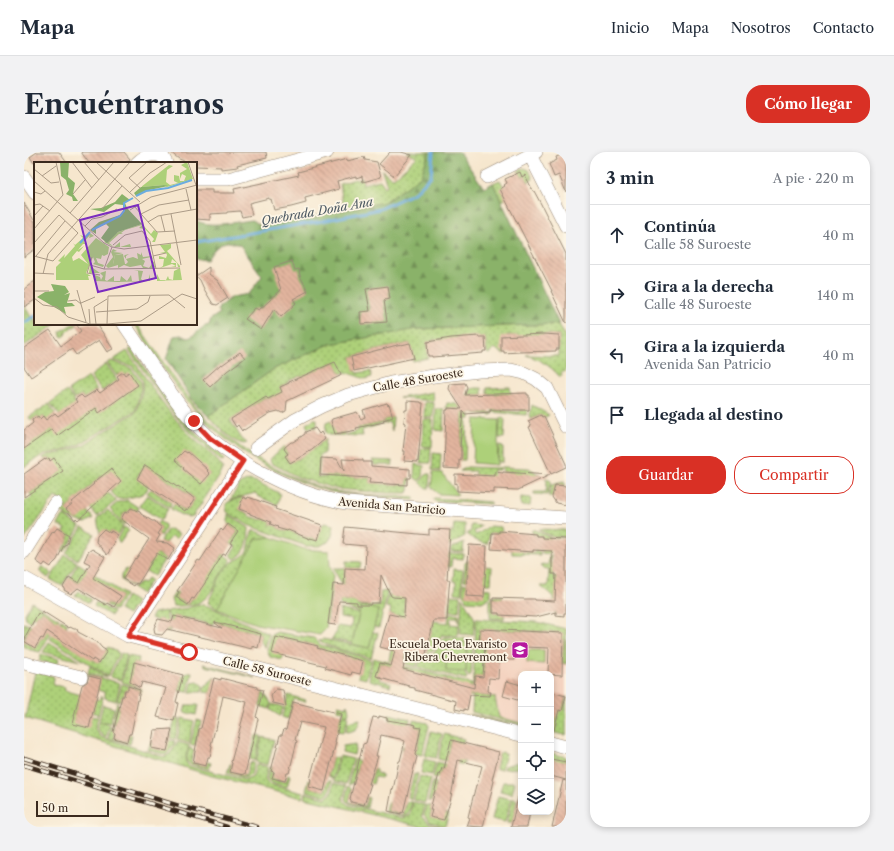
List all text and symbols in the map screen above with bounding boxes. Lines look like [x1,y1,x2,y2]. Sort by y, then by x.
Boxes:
text: Mapa [20,16,75,39]
text: Inicio [611,19,649,37]
text: Mapa [671,19,709,37]
text: Nosotros [731,19,791,37]
text: Contacto [813,19,874,37]
button: Cómo llegar [746,85,870,123]
text: Encuéntranos [24,87,224,121]
inset map [34,162,197,325]
text: 3 min [606,168,655,188]
text: A pie · 220 m [773,170,854,186]
water label: Quebrada Doña Ana [260,194,374,228]
text: Continúa [644,217,716,236]
icon: ahead [606,224,628,246]
text: 40 m [823,227,854,243]
text: Calle 58 Suroeste [644,236,751,252]
text: Gira a la derecha [644,277,774,296]
icon: right [606,284,628,306]
text: 140 m [817,287,854,303]
text: Calle 48 Suroeste [644,296,752,312]
text: Gira a la izquierda [644,337,785,356]
icon: left [606,344,628,366]
text: 40 m [823,347,854,363]
text: Avenida San Patricio [644,356,771,372]
street label: Calle 48 Suroeste [372,365,464,395]
icon: arrive [606,404,628,426]
text: Llegada al destino [644,405,783,424]
route end [185,412,203,430]
button: Guardar [606,456,726,494]
button: Compartir [734,456,854,494]
street label: Avenida San Patricio [337,494,446,518]
place label: Escuela Poeta Evaristo Ribera Chevremont [389,637,507,664]
school or university icon: Escuela Poeta Evaristo Ribera Chevremont [510,640,530,660]
route start [180,643,198,661]
street label: Calle 58 Suroeste [221,653,313,689]
map controls [518,671,554,815]
button: + [518,671,554,707]
button: − [518,707,554,743]
button: locate [518,743,554,779]
button: layers [518,779,554,815]
scale bar [36,799,109,818]
text: 50 m [42,801,68,815]

